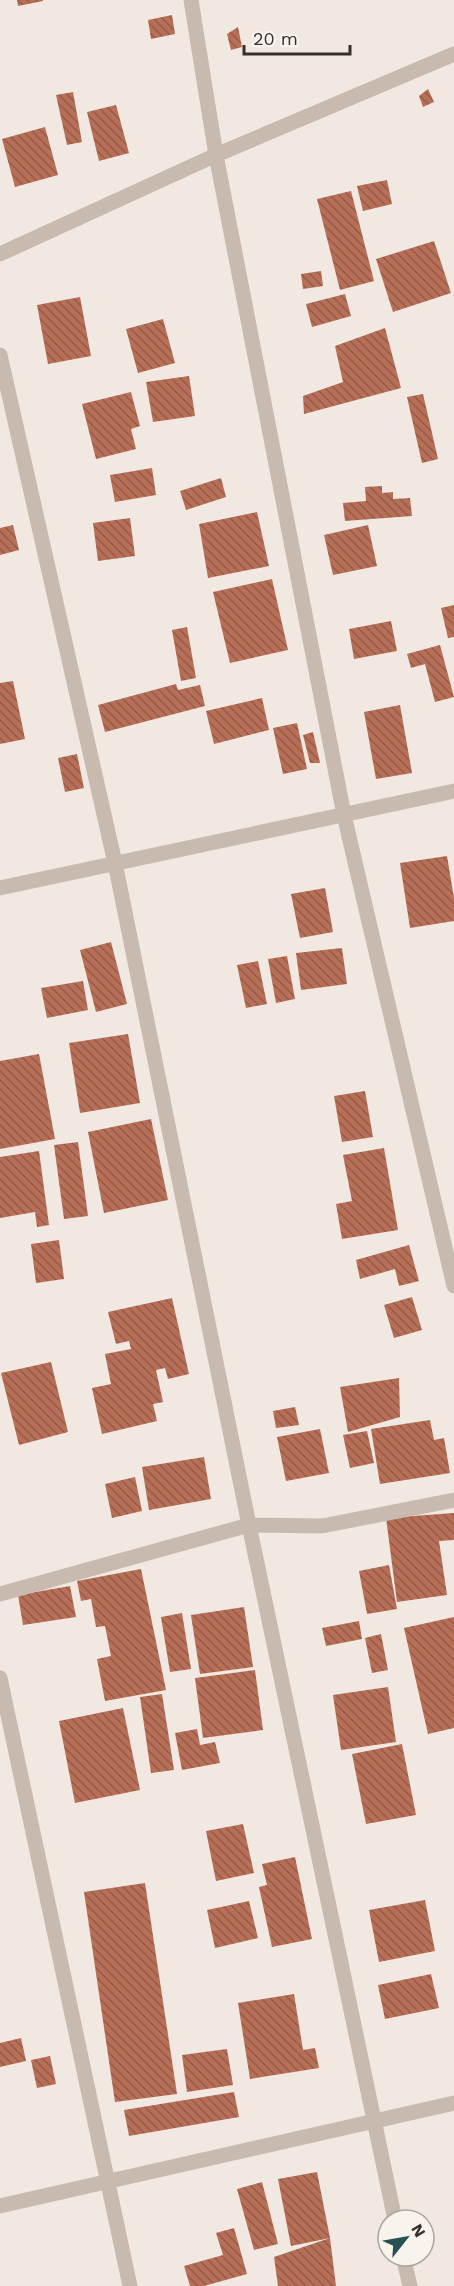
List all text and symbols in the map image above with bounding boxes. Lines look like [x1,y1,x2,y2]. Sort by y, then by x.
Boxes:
scale bar [244,18,350,56]
text: 20 m [253,28,298,49]
north arrow [376,2208,436,2268]
text: N [407,2221,430,2241]

